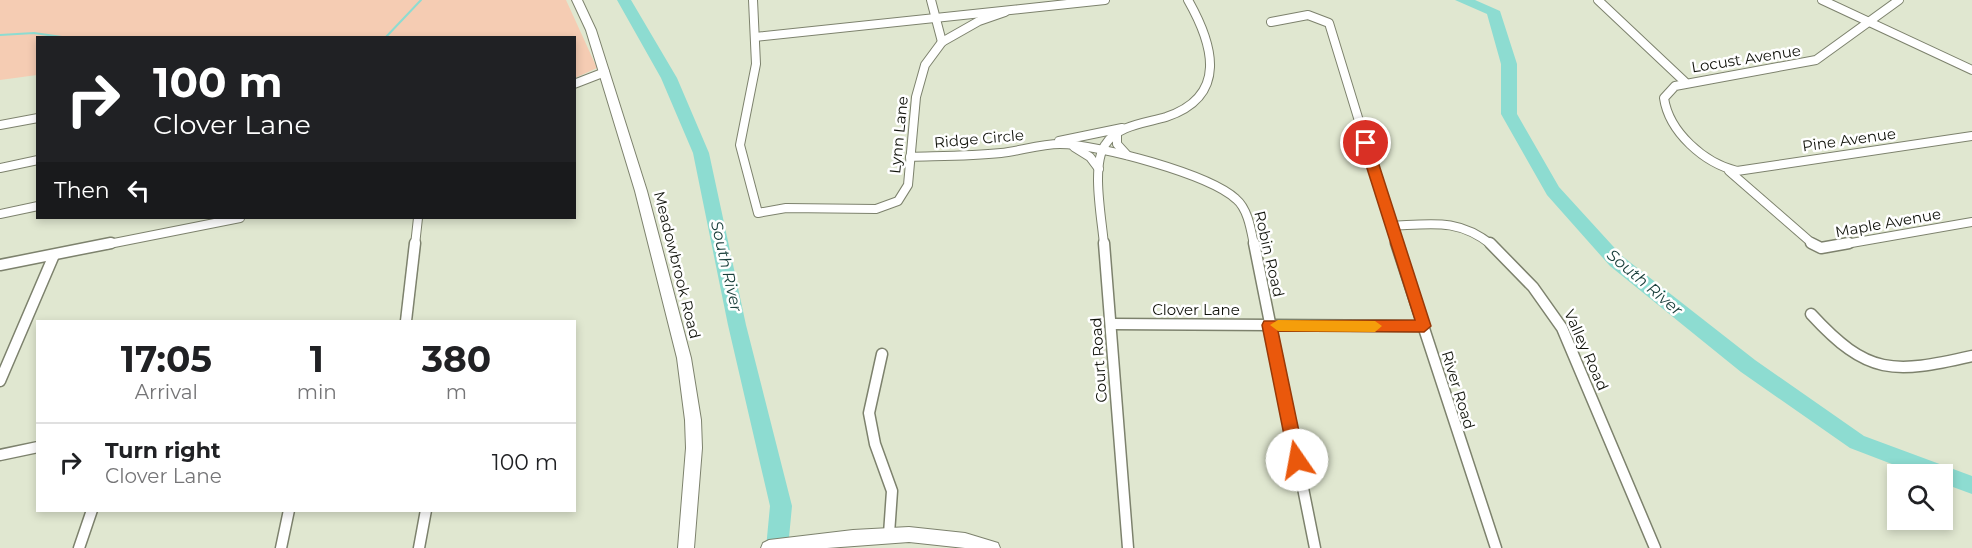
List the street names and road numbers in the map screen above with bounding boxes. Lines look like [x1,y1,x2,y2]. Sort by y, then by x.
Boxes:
street label: Locust Avenue [1690,40,1802,77]
street label: Lynn Lane [885,95,912,175]
street label: Pine Avenue [1801,124,1897,155]
street label: Ridge Circle [933,125,1025,152]
street label: Meadowbrook Road [650,189,705,341]
street label: Maple Avenue [1834,204,1942,241]
street label: Robin Road [1250,209,1289,299]
street label: Clover Lane [1152,300,1240,319]
street label: Valley Road [1560,306,1613,393]
street label: Court Road [1086,317,1111,403]
street label: River Road [1438,348,1479,431]

